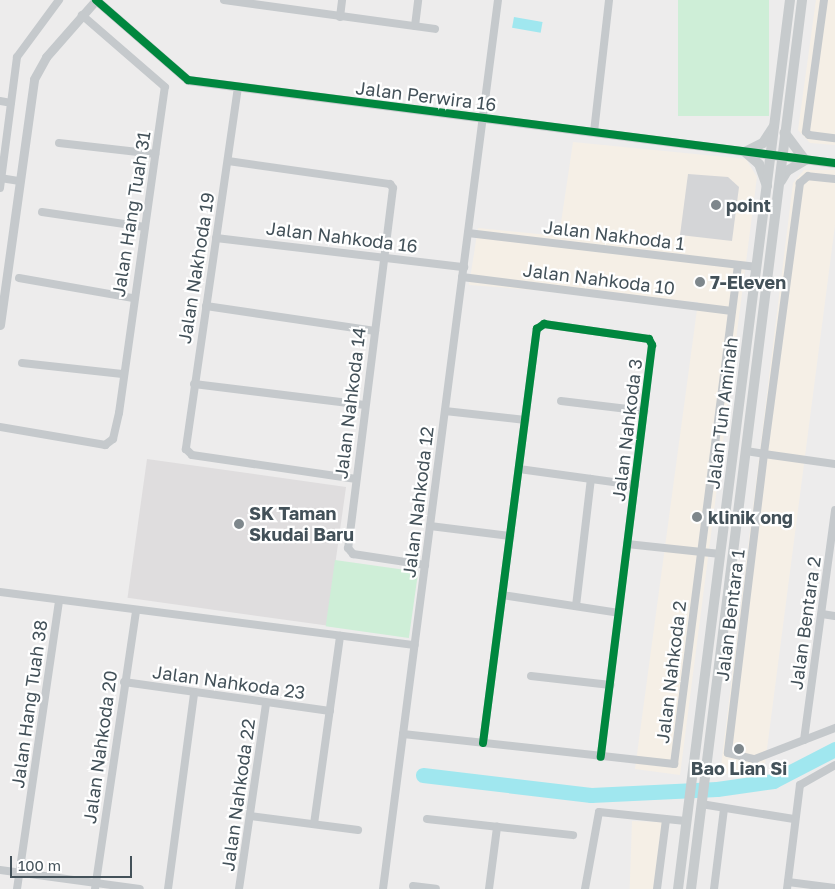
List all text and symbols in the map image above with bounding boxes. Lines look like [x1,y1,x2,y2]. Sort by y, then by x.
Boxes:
street label: Jalan Perwira 16 [354,77,498,115]
street label: Jalan Hang Tuah 31 [107,130,155,298]
street label: Jalan Nakhoda 19 [173,191,219,345]
place label: point [726,194,771,216]
marker: point [710,199,722,211]
street label: Jalan Nakhoda 1 [542,216,686,254]
street label: Jalan Nahkoda 16 [265,217,419,257]
street label: Jalan Nahkoda 10 [522,259,676,299]
place label: 7-Eleven [710,271,786,293]
marker: 7-Eleven [694,276,706,288]
street label: Jalan Nahkoda 14 [330,326,370,480]
street label: Jalan Tun Aminah [702,336,742,490]
street label: Jalan Nahkoda 3 [608,357,646,503]
street label: Jalan Nahkoda 12 [398,425,438,579]
place label: SK Taman Skudai Baru [249,503,354,546]
place label: klinik ong [708,506,793,528]
marker: klinik ong [690,510,704,524]
marker: SK Taman Skudai Baru [233,518,245,530]
street label: Jalan Bentara 1 [711,548,749,682]
street label: Jalan Bentara 2 [785,555,825,691]
street label: Jalan Nahkoda 2 [652,600,690,744]
street label: Jalan Hang Tuah 38 [6,618,52,790]
street label: Jalan Nahkoda 23 [151,661,307,703]
street label: Jalan Nahkoda 20 [79,669,121,825]
street label: Jalan Nahkoda 22 [217,717,259,873]
marker: Bao Lian Si [733,743,745,755]
place label: Bao Lian Si [691,757,787,779]
scale bar [12,846,135,878]
text: 100 m [18,856,61,874]

